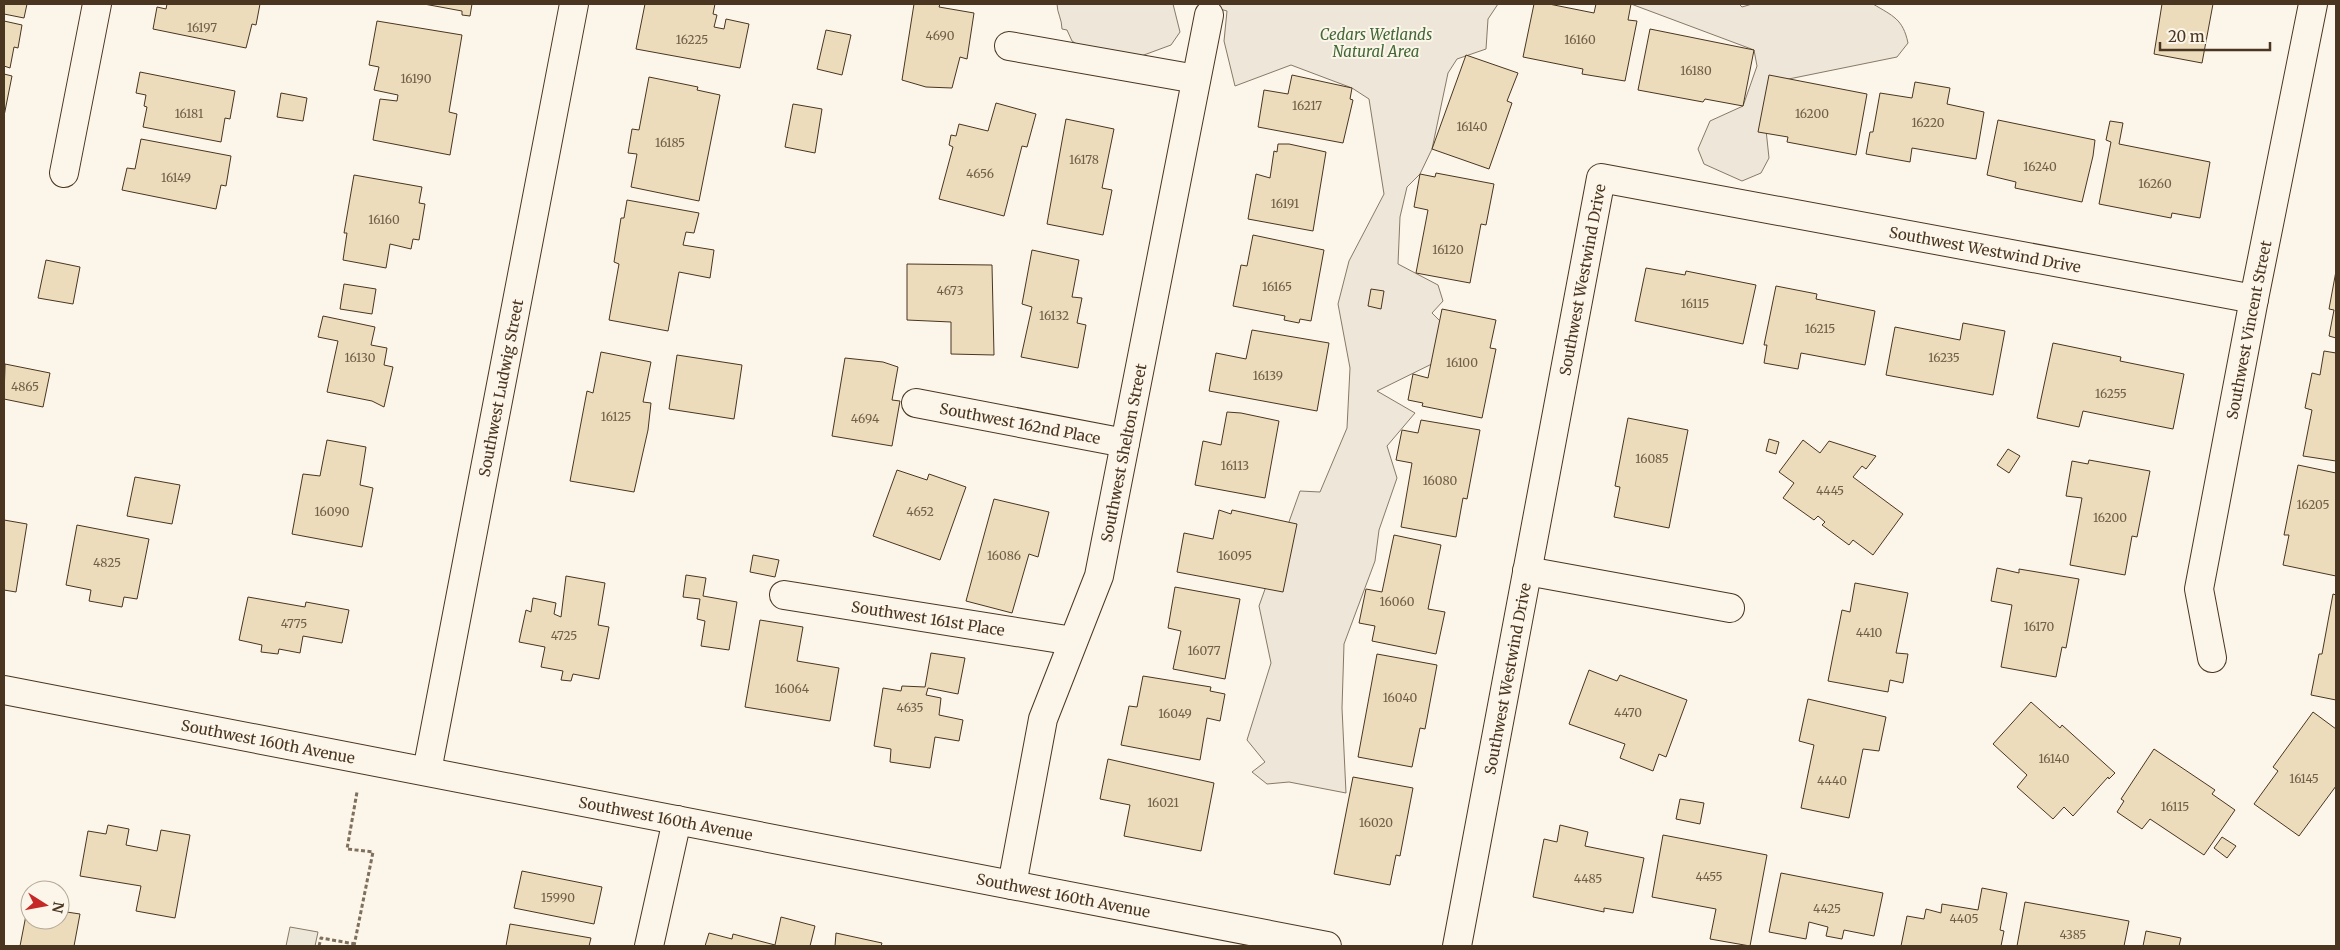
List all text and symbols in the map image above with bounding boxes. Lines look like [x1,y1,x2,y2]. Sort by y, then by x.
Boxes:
house number: 16197 [187,20,217,35]
scale bar [2160,20,2270,52]
park label: Cedars Wetlands Natural Area [1320,25,1432,61]
text: 20 m [2168,27,2205,46]
house number: 4690 [925,28,955,43]
house number: 16225 [676,32,708,47]
house number: 16160 [1564,32,1596,47]
house number: 16180 [1680,63,1712,78]
house number: 16190 [400,71,432,86]
house number: 16217 [1292,98,1322,113]
house number: 16181 [175,106,204,121]
house number: 16200 [1795,106,1829,121]
house number: 16220 [1911,115,1945,130]
house number: 16140 [1456,119,1488,134]
house number: 16185 [655,135,685,150]
house number: 16178 [1069,152,1099,167]
house number: 16240 [2023,159,2057,174]
house number: 4656 [966,166,994,181]
house number: 16149 [161,170,191,185]
house number: 16260 [2138,176,2172,191]
street label: Southwest Westwind Drive [1555,182,1609,377]
house number: 16191 [1271,196,1300,211]
house number: 16160 [368,212,400,227]
street label: Southwest Westwind Drive [1888,222,2083,276]
street label: Southwest Vincent Street [2222,239,2275,421]
house number: 16120 [1432,242,1464,257]
house number: 16165 [1262,279,1292,294]
house number: 4673 [936,283,964,298]
house number: 16115 [1681,296,1709,311]
street label: Southwest Ludwig Street [474,297,527,478]
house number: 16132 [1039,308,1069,323]
house number: 16215 [1805,321,1835,336]
house number: 16130 [345,350,376,365]
house number: 16235 [1928,350,1960,365]
house number: 16100 [1446,355,1478,370]
street label: Southwest Shelton Street [1096,362,1150,544]
house number: 16139 [1253,368,1283,383]
house number: 4865 [11,379,39,394]
house number: 16255 [2095,386,2127,401]
street label: Southwest 162nd Place [938,398,1102,448]
house number: 16125 [601,409,631,424]
house number: 4694 [851,411,880,426]
house number: 16085 [1635,451,1669,466]
house number: 16113 [1221,458,1249,473]
house number: 16080 [1423,473,1458,488]
house number: 4445 [1816,483,1844,498]
house number: 16205 [2296,497,2330,512]
house number: 16090 [315,504,350,519]
house number: 4652 [906,504,934,519]
house number: 16200 [2093,510,2127,525]
house number: 16086 [987,548,1021,563]
house number: 16095 [1218,548,1252,563]
house number: 4825 [93,555,121,570]
street label: Southwest Westwind Drive [1480,581,1534,776]
house number: 16060 [1380,594,1415,609]
street label: Southwest 161st Place [850,596,1006,640]
house number: 4775 [281,616,307,631]
house number: 16170 [2024,619,2054,634]
house number: 4410 [1856,625,1883,640]
house number: 4725 [551,628,577,643]
house number: 16077 [1187,643,1221,658]
house number: 16064 [775,681,810,696]
house number: 16040 [1383,690,1418,705]
house number: 4635 [897,700,924,715]
house number: 4470 [1614,705,1642,720]
house number: 16049 [1158,706,1192,721]
street label: Southwest 160th Avenue [180,715,357,767]
house number: 16140 [2038,751,2070,766]
house number: 16145 [2289,771,2319,786]
house number: 4440 [1817,773,1847,788]
street label: Southwest 160th Avenue [577,792,754,844]
house number: 16021 [1147,795,1179,810]
house number: 16115 [2161,799,2189,814]
house number: 16020 [1359,815,1393,830]
street label: Southwest 160th Avenue [975,869,1152,921]
house number: 4455 [1695,869,1723,884]
house number: 4485 [1574,871,1602,886]
north arrow [20,880,70,930]
house number: 15990 [541,890,575,905]
text: N [48,900,68,915]
house number: 4425 [1813,901,1841,916]
house number: 4405 [1949,911,1979,926]
house number: 4385 [2060,927,2086,942]

